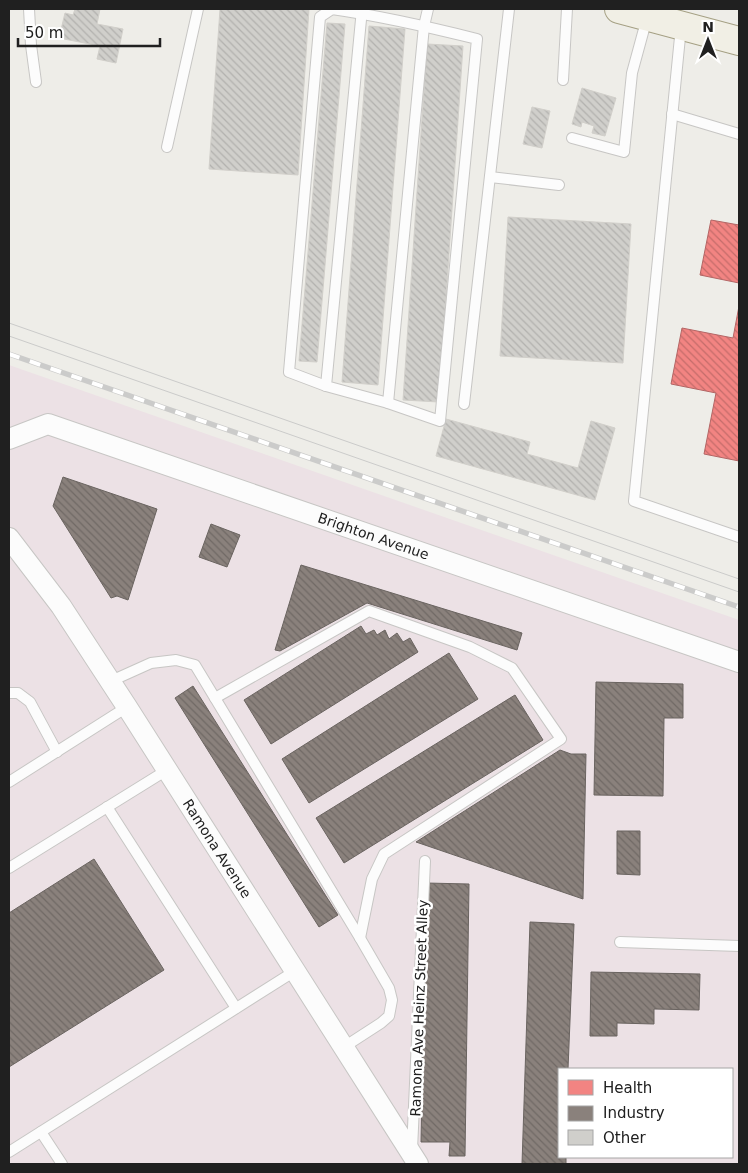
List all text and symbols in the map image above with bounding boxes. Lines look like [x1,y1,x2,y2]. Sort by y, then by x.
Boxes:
scale bar [18,15,160,47]
north arrow [683,15,733,65]
text: N [702,19,714,35]
text: 50 m [25,24,63,42]
street label: Brighton Avenue [316,510,431,563]
street label: Ramona Avenue [180,796,255,901]
street label: Ramona Ave Heinz Street Alley [407,899,431,1117]
legend [558,1068,733,1158]
text: Health [603,1079,652,1097]
text: Industry [603,1104,665,1122]
text: Other [603,1129,646,1147]

